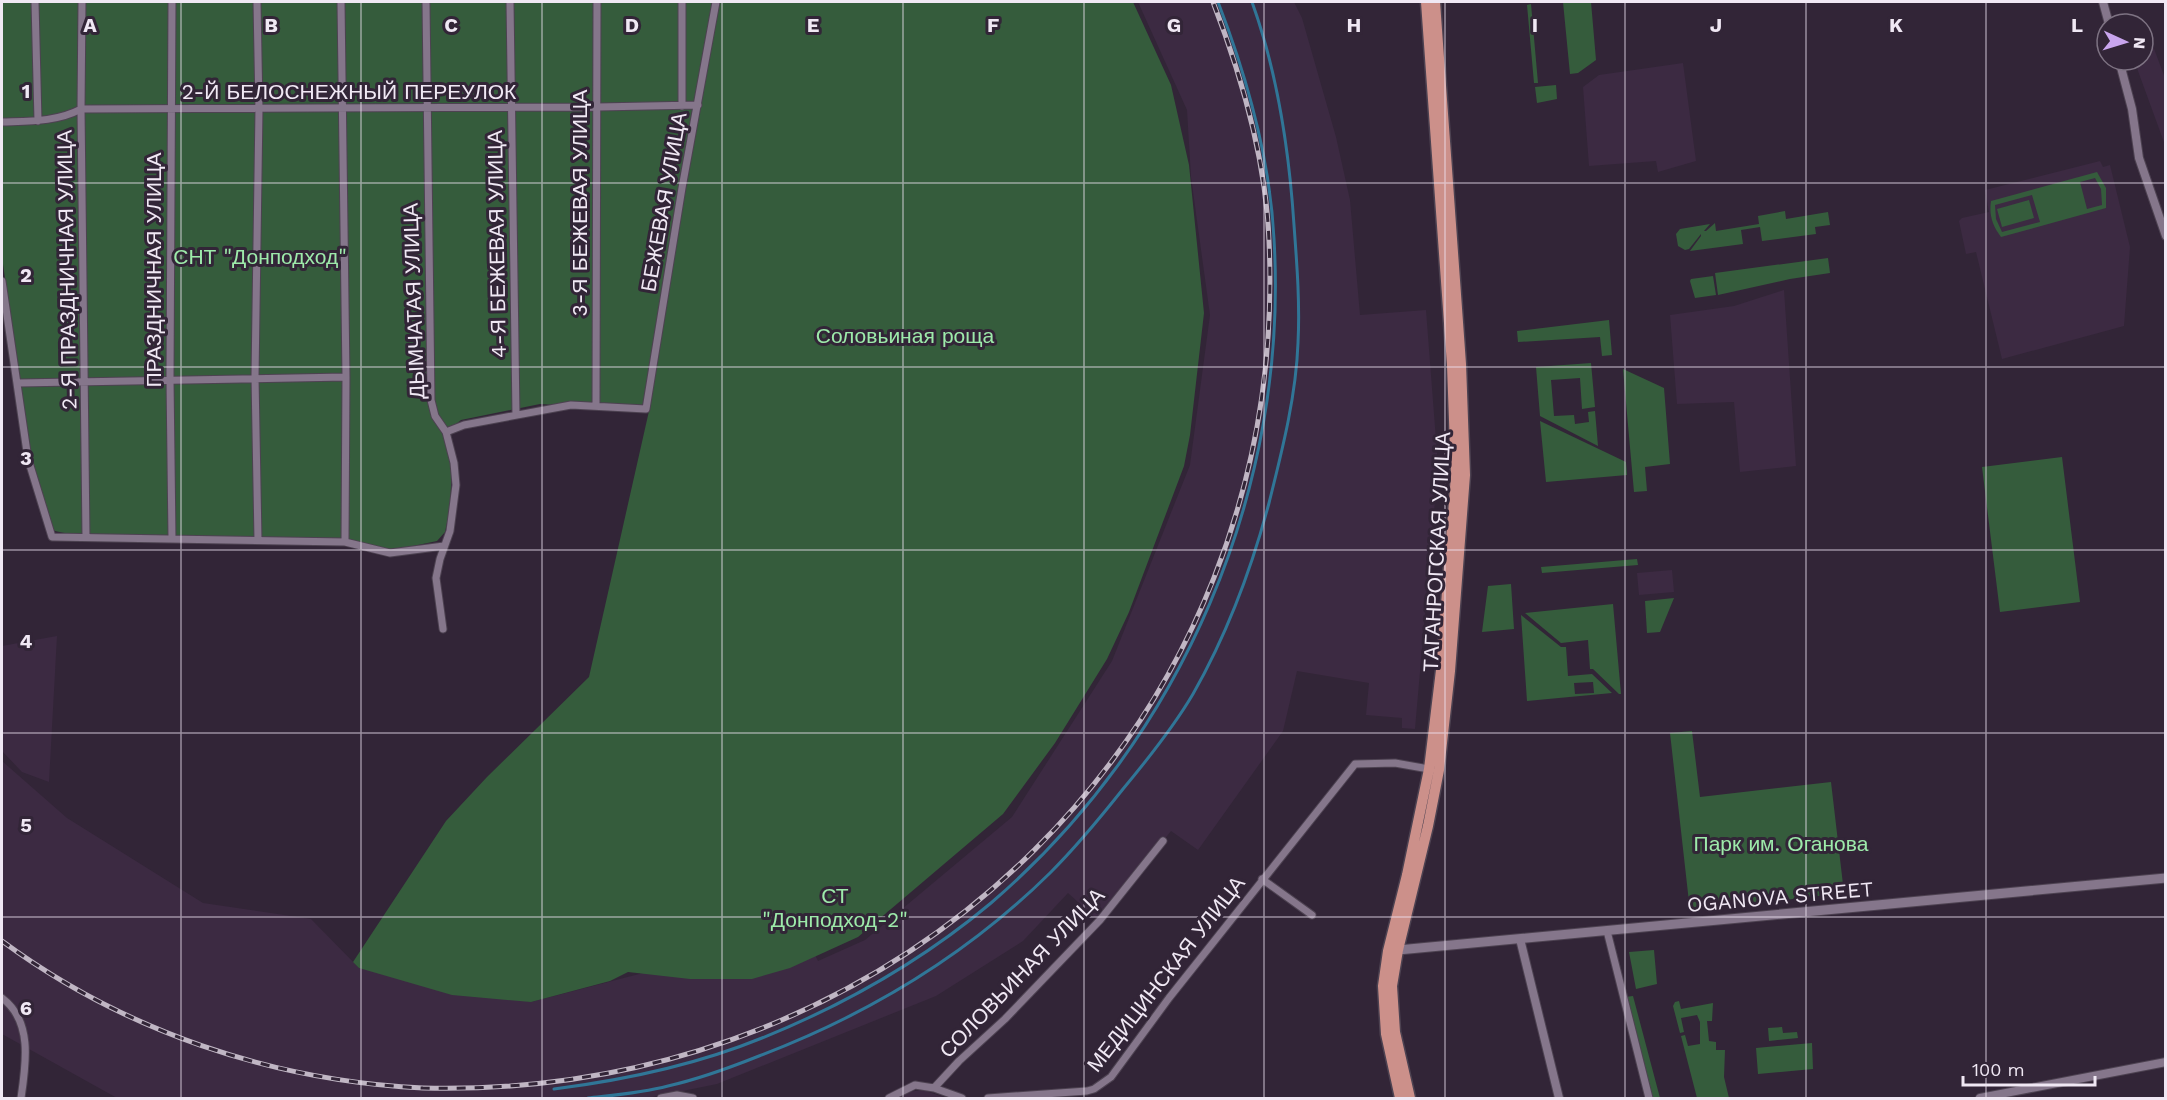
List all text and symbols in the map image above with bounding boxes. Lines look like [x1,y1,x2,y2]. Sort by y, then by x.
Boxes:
north arrow [2095,12,2155,72]
text: A [83,13,97,37]
text: B [264,13,278,37]
text: C [444,13,458,37]
text: D [625,13,639,37]
text: E [807,13,819,37]
text: F [987,13,999,37]
text: G [1167,13,1181,37]
text: H [1347,13,1361,37]
text: I [1532,13,1538,37]
text: J [1710,13,1722,37]
text: K [1889,13,1903,37]
text: L [2071,13,2083,37]
text: N [2130,36,2149,50]
text: 1 [22,79,30,103]
street label: 2-Й БЕЛОСНЕЖНЫЙ ПЕРЕУЛОК [182,79,517,104]
street label: 3-Я БЕЖЕВАЯ УЛИЦА [567,89,592,317]
street label: БЕЖЕВАЯ УЛИЦА [635,110,692,294]
street label: 2-Я ПРАЗДНИЧНАЯ УЛИЦА [52,130,81,410]
street label: 4-Я БЕЖЕВАЯ УЛИЦА [482,130,511,358]
street label: ПРАЗДНИЧНАЯ УЛИЦА [141,152,166,388]
street label: ДЫМЧАТАЯ УЛИЦА [398,203,429,399]
park label: СНТ "Донподход" [173,244,347,269]
text: 2 [20,263,32,287]
park label: Соловьиная роща [816,323,995,348]
street label: ТАГАНРОГСКАЯ УЛИЦА [1418,431,1455,673]
text: 3 [20,446,32,470]
text: 4 [20,629,33,653]
text: 5 [20,813,32,837]
park label: Парк им. Оганова [1694,831,1869,856]
street label: МЕДИЦИНСКАЯ УЛИЦА [1081,871,1250,1077]
street label: OGANOVA STREET [1686,876,1875,917]
park label: СТ "Донподход-2" [762,883,908,932]
street label: СОЛОВЬИНАЯ УЛИЦА [934,883,1109,1063]
text: 6 [20,996,32,1020]
scale bar [1963,1049,2095,1087]
text: 100 m [1972,1059,2025,1080]

